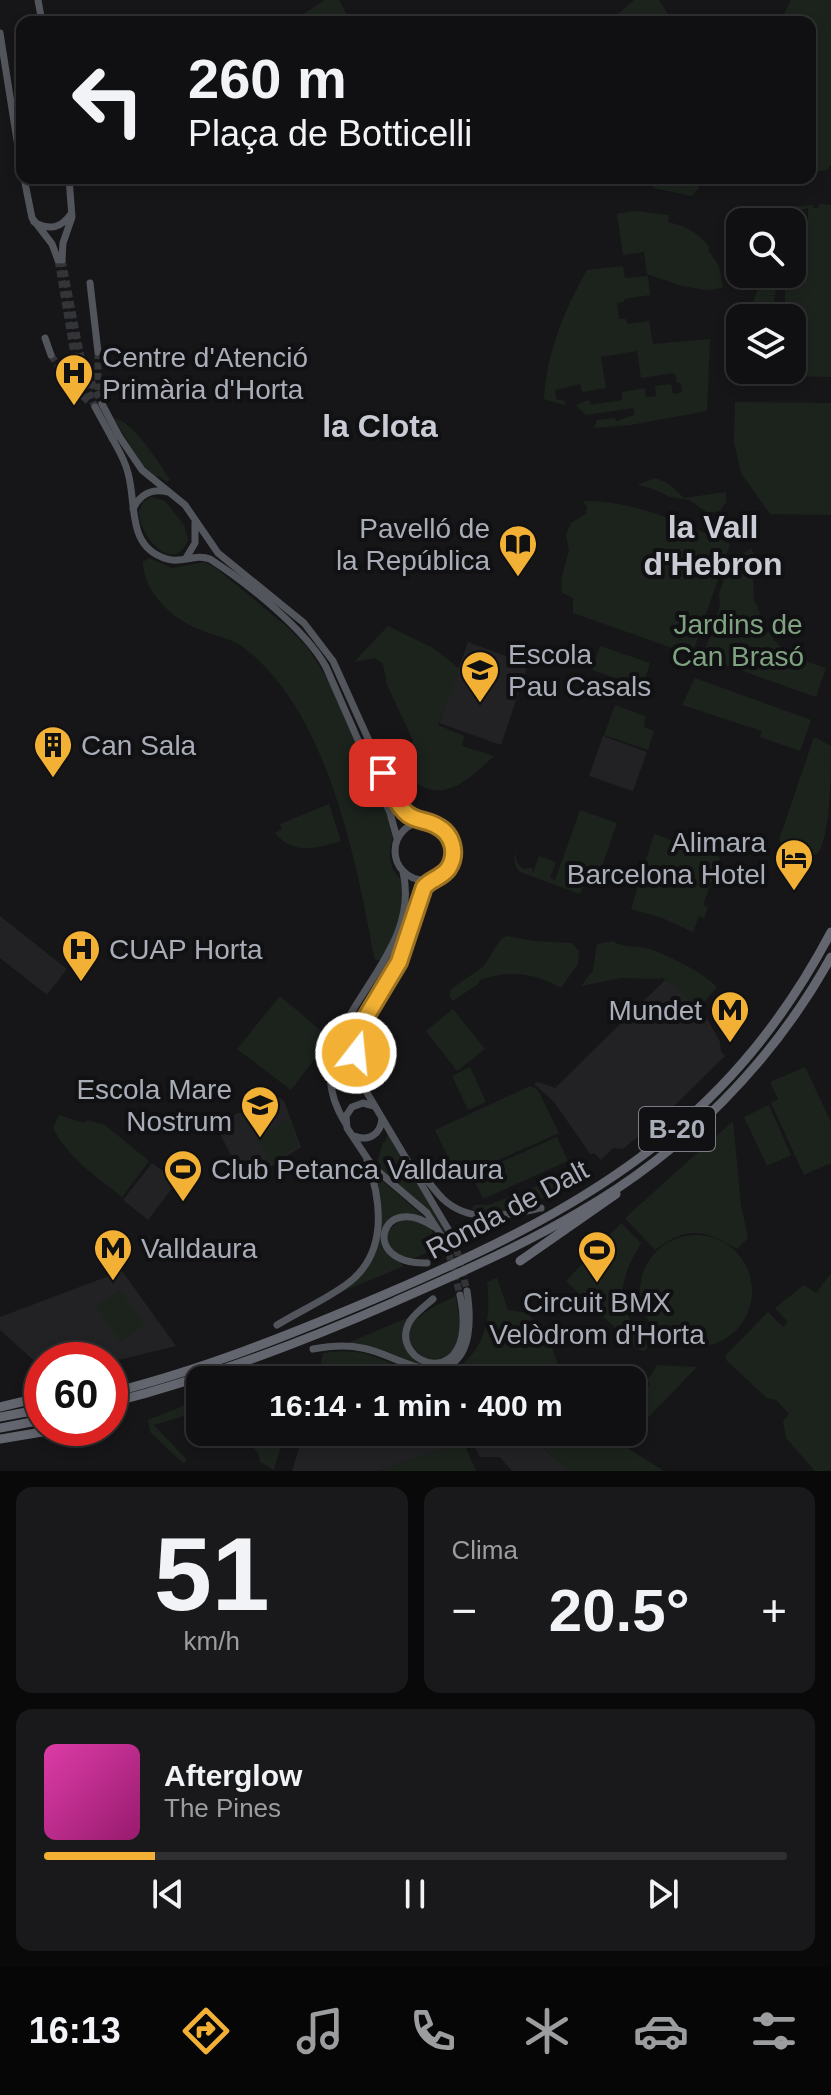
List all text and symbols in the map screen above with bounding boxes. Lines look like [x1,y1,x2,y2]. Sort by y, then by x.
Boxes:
text: 260 m [188,47,347,110]
icon: left [56,48,160,152]
text: Plaça de Botticelli [188,113,472,154]
map controls [726,208,806,384]
button: search [726,208,806,288]
button: layers [726,304,806,384]
place label: Centre d'Atenció Primària d'Horta [102,342,308,405]
hospital icon: Centre d'Atenció Primària d'Horta [53,352,95,407]
district label: la Clota [322,408,438,444]
district label: la Vall d'Hebron [643,509,783,582]
place label: Pavelló de la República [336,513,490,576]
library icon: Pavelló de la República [497,523,539,578]
park label: Jardins de Can Brasó [672,609,804,672]
place label: Escola Pau Casals [508,639,651,702]
school or university icon: Escola Pau Casals [459,649,501,704]
building icon: Can Sala [32,724,74,779]
place label: Can Sala [81,730,197,761]
pin [349,739,417,807]
icon: arrive [361,751,405,795]
place label: Alimara Barcelona Hotel [567,827,766,890]
hotel icon: Alimara Barcelona Hotel [773,837,815,892]
hospital icon: CUAP Horta [60,928,102,983]
place label: CUAP Horta [109,934,263,965]
metro station icon: Mundet [709,989,751,1044]
place label: Mundet [609,995,702,1026]
position arrow [314,1011,398,1095]
place label: Escola Mare Nostrum [76,1074,232,1137]
school or university icon: Escola Mare Nostrum [239,1084,281,1139]
road number: B-20 [639,1107,715,1151]
sports icon: Club Petanca Valldaura [162,1148,204,1203]
place label: Club Petanca Valldaura [211,1154,504,1185]
street label: Ronda de Dalt [421,1154,594,1265]
metro station icon: Valldaura [92,1227,134,1282]
sports icon: Circuit BMX Velòdrom d'Horta [576,1229,618,1284]
place label: Valldaura [141,1233,258,1264]
place label: Circuit BMX Velòdrom d'Horta [489,1287,705,1350]
speed limit sign: 60 [24,1342,128,1446]
text: 16:14 · 1 min · 400 m [269,1389,563,1422]
text: 51 [154,1516,270,1632]
text: Clima [452,1535,518,1565]
text: 20.5° [549,1577,690,1644]
text: − [452,1586,477,1635]
text: + [761,1586,787,1635]
text: km/h [184,1626,240,1656]
text: Afterglow [164,1759,302,1792]
text: The Pines [164,1793,281,1823]
icon: previous [146,1872,190,1916]
icon: pause [393,1872,437,1916]
icon: next [641,1872,685,1916]
icon: directions [178,2003,234,2059]
icon: music [292,2003,348,2059]
icon: phone [405,2003,461,2059]
icon: climate [519,2003,575,2059]
icon: car [633,2003,689,2059]
icon: filters [746,2003,802,2059]
text: 16:13 [29,2010,121,2051]

